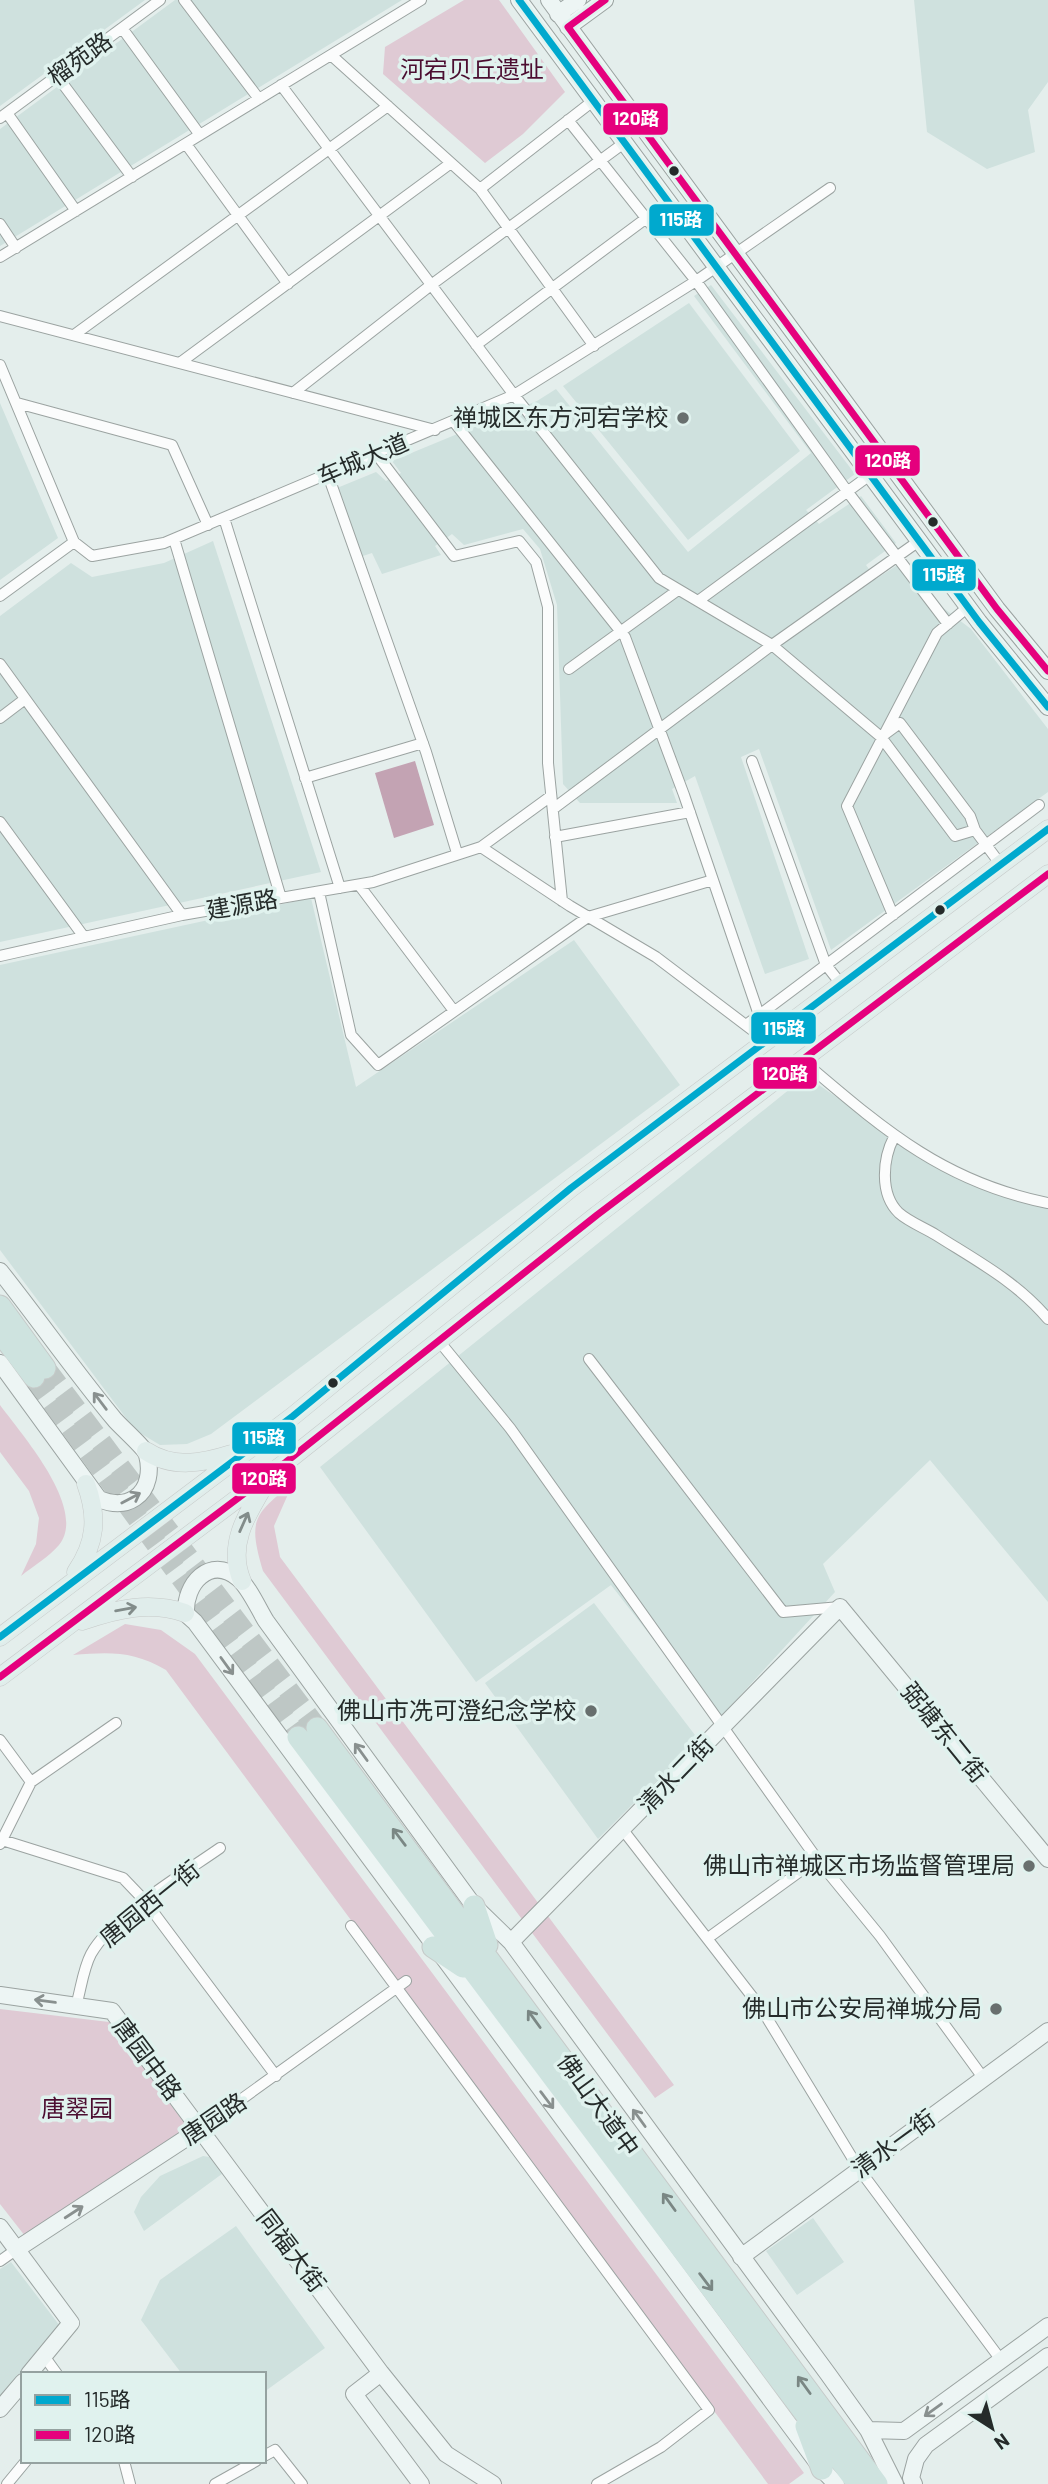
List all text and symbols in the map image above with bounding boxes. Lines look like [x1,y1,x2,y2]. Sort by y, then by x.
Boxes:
street label: 榴苑路 [41,25,117,91]
park label: 河宕贝丘遗址 [400,54,544,83]
line badge: 120路 [602,102,669,136]
text: 120路 [612,106,660,129]
unlabelled marker [667,164,681,178]
line badge: 115路 [648,203,715,237]
text: 115路 [660,207,702,230]
place label: 禅城区东方河宕学校 [453,402,669,431]
marker: 禅城区东方河宕学校 [675,410,691,426]
street label: 车城大道 [313,427,412,491]
line badge: 120路 [854,444,921,477]
text: 120路 [864,448,912,471]
unlabelled marker [926,515,940,529]
line badge: 115路 [911,558,977,592]
text: 115路 [923,562,965,585]
street label: 建源路 [204,883,280,924]
unlabelled marker [933,903,947,917]
line badge: 115路 [750,1011,817,1045]
text: 115路 [763,1016,805,1039]
line badge: 120路 [752,1056,818,1090]
text: 120路 [761,1061,809,1084]
unlabelled marker [326,1376,340,1390]
one-way arrow [93,1393,108,1411]
line badge: 115路 [231,1421,297,1455]
text: 115路 [243,1425,285,1448]
line badge: 120路 [231,1462,297,1495]
text: 120路 [240,1466,288,1489]
one-way arrow [121,1490,141,1504]
one-way arrow [238,1512,251,1534]
one-way arrow [114,1602,137,1615]
one-way arrow [220,1656,234,1675]
street label: 弼塘东二街 [896,1676,994,1788]
place label: 佛山市冼可澄纪念学校 [337,1695,577,1724]
marker: 佛山市冼可澄纪念学校 [583,1703,599,1719]
street label: 清水二街 [631,1729,719,1819]
one-way arrow [354,1743,369,1762]
one-way arrow [391,1828,406,1846]
place label: 佛山市禅城区市场监督管理局 [703,1850,1015,1879]
street label: 唐园西一街 [93,1854,205,1952]
marker: 佛山市禅城区市场监督管理局 [1021,1858,1037,1874]
place label: 佛山市公安局禅城分局 [742,1993,982,2022]
one-way arrow [34,1994,57,2007]
marker: 佛山市公安局禅城分局 [988,2001,1004,2017]
one-way arrow [527,2010,542,2029]
street label: 唐园中路 [108,2011,189,2105]
street label: 佛山大道中 [552,2047,646,2161]
street label: 唐园路 [175,2086,251,2150]
one-way arrow [539,2090,554,2109]
park label: 唐翠园 [41,2093,113,2122]
street label: 清水一街 [846,2103,940,2183]
one-way arrow [632,2108,647,2127]
one-way arrow [662,2193,677,2212]
street label: 同福大街 [252,2203,333,2297]
one-way arrow [64,2204,83,2219]
one-way arrow [699,2272,714,2291]
legend [21,2372,266,2463]
one-way arrow [797,2376,812,2395]
text: 115路 [84,2386,131,2411]
north arrow [957,2393,1027,2463]
one-way arrow [925,2402,943,2417]
text: 120路 [84,2421,135,2446]
text: N [990,2429,1014,2455]

